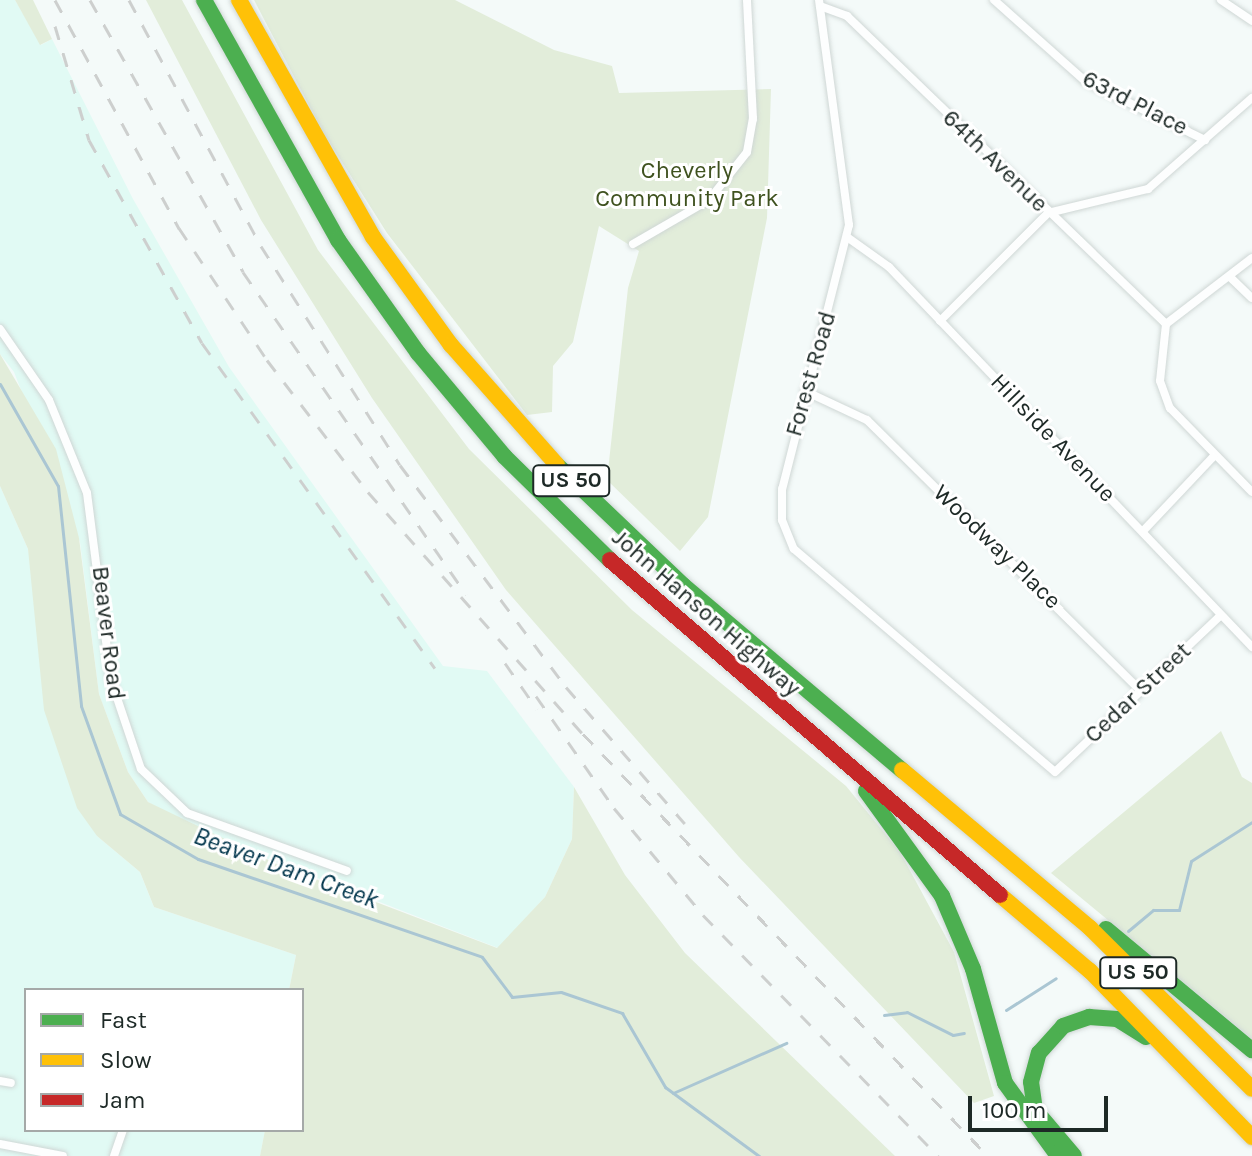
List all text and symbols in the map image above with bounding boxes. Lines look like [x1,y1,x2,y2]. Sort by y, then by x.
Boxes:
street label: 63rd Place [1077,64,1193,142]
street label: 64th Avenue [936,104,1054,218]
park label: Cheverly Community Park [595,157,779,213]
street label: Forest Road [779,308,843,440]
street label: Hillside Avenue [984,368,1122,508]
road number: US 50 [531,463,611,499]
street label: Woodway Place [927,479,1067,615]
street label: John Hanson Highway [606,523,806,703]
street label: Beaver Road [86,565,130,701]
street label: Cedar Street [1079,637,1197,749]
water label: Beaver Dam Creek [189,820,383,916]
road number: US 50 [1098,955,1178,991]
legend [24,988,304,1132]
text: Fast [100,1006,147,1034]
text: Slow [100,1046,152,1074]
scale bar [972,1080,1112,1130]
text: Jam [100,1086,145,1114]
text: 100 m [982,1096,1047,1124]

